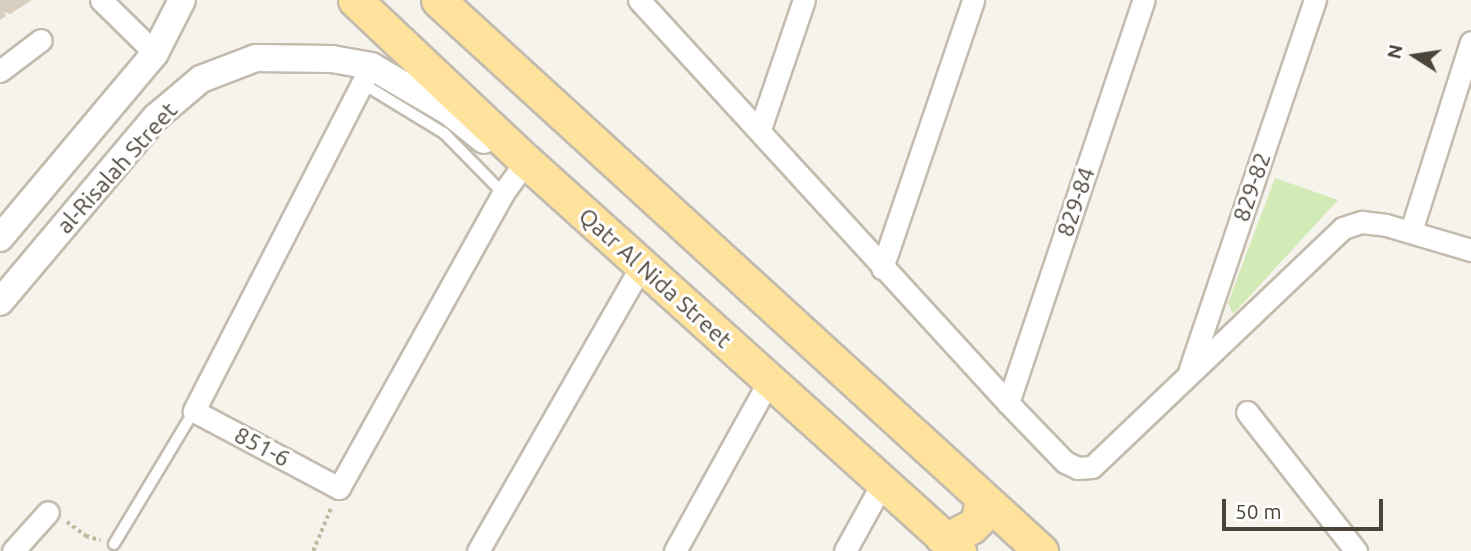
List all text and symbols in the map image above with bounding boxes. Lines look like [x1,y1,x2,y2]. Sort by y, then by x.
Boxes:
north arrow [1380,21,1450,91]
text: N [1382,42,1407,61]
street label: al-Risalah Street [51,97,183,239]
street label: 829-82 [1227,149,1277,225]
street label: 829-84 [1051,164,1101,240]
street label: Qatr Al Nida Street [573,202,737,354]
street label: 851-6 [230,421,294,473]
scale bar [1226,484,1387,528]
text: 50 m [1235,499,1282,523]

